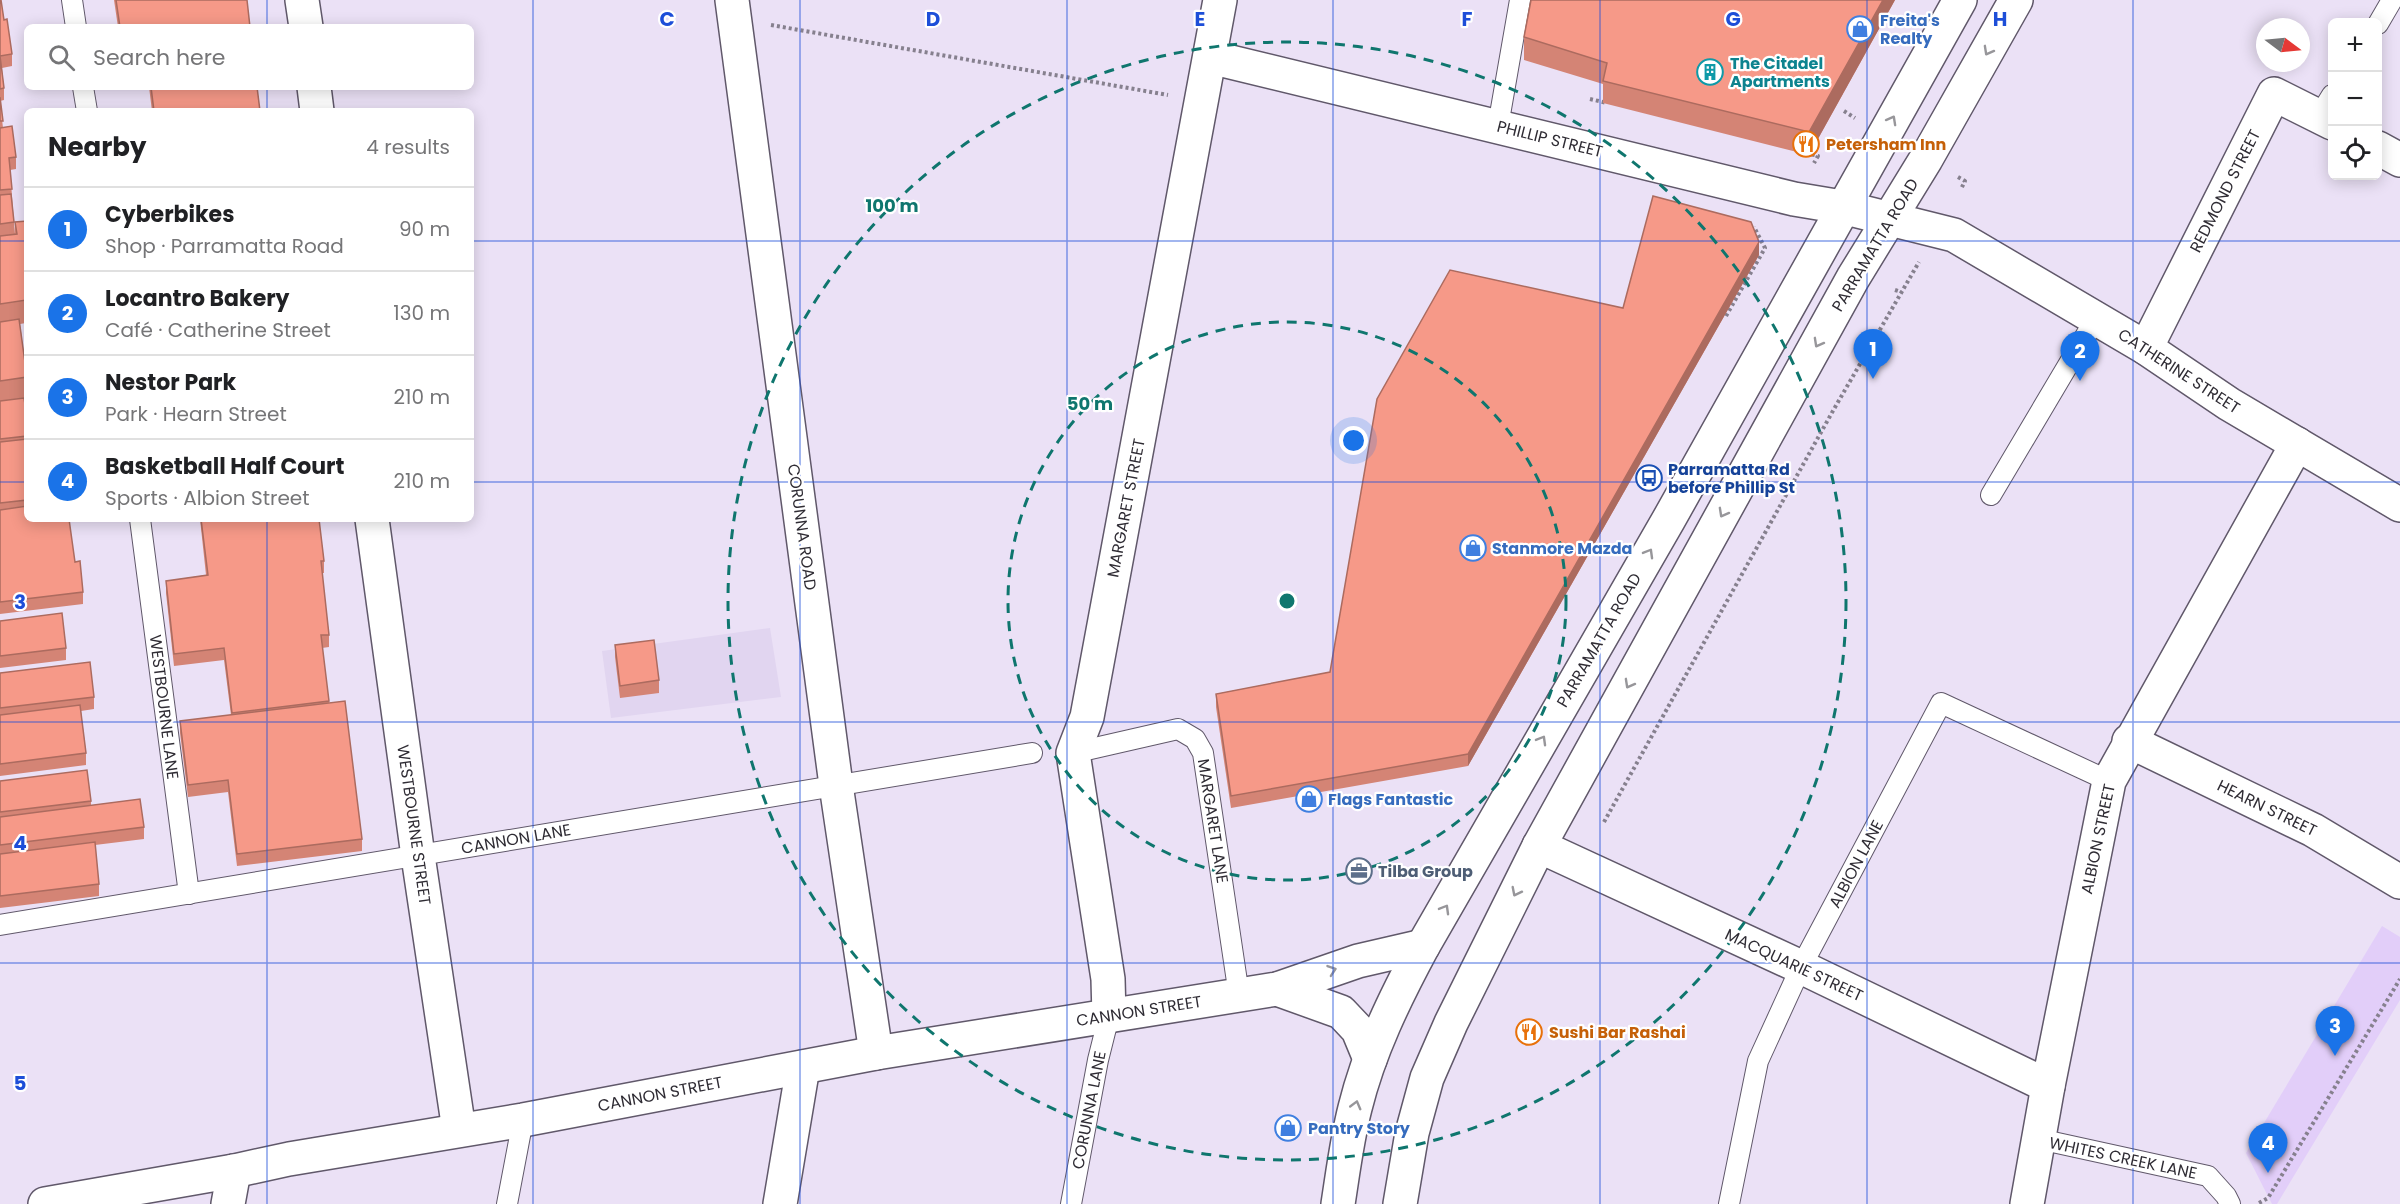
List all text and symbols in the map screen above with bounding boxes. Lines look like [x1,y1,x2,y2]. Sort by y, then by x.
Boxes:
text: C [659,5,675,33]
text: D [926,5,940,33]
text: E [1195,5,1205,33]
text: F [1462,5,1473,33]
text: G [1725,5,1741,33]
text: H [1993,5,2007,33]
place label: Freita's Realty [1880,9,1940,50]
shop icon: Freita's Realty [1845,14,1875,44]
north arrow [2256,18,2310,72]
map controls [2328,18,2382,180]
button: + [2328,18,2382,72]
search box [24,24,474,90]
icon: search [45,41,78,74]
text: Search here [93,42,226,73]
one-way arrow [1983,45,1995,55]
place label: The Citadel Apartments [1730,52,1830,93]
building icon: The Citadel Apartments [1695,57,1725,87]
button: − [2328,72,2382,126]
street label: PHILLIP STREET [1495,115,1606,163]
one-way arrow [1885,116,1896,126]
street label: REDMOND STREET [2184,125,2266,256]
button: locate [2328,126,2382,180]
text: Nearby [48,129,146,165]
restaurant icon: Petersham Inn [1791,129,1821,159]
text: 4 results [366,133,450,161]
place label: Petersham Inn [1826,133,1946,156]
street label: PARRAMATTA ROAD [1826,174,1924,316]
text: 100 m [865,193,919,218]
text: Cyberbikes [105,199,234,230]
text: 1 [64,215,71,243]
text: 90 m [399,215,450,243]
text: Shop · Parramatta Road [105,232,344,260]
text: Locantro Bakery [105,283,290,314]
text: 2 [62,299,73,327]
text: 130 m [393,299,450,327]
text: Café · Catherine Street [105,316,331,344]
street label: CATHERINE STREET [2113,323,2245,419]
pin: 1 [1854,330,1892,379]
pin: 2 [2060,332,2100,381]
one-way arrow [1813,336,1825,347]
text: Nestor Park [105,367,236,398]
text: 3 [61,383,74,411]
text: 210 m [394,383,450,411]
text: 50 m [1067,391,1113,416]
text: Park · Hearn Street [105,400,287,428]
your location [1339,426,1368,455]
street label: MARGARET STREET [1101,436,1151,580]
text: Basketball Half Court [105,451,344,482]
place label: Parramatta Rd before Phillip St [1668,458,1795,499]
street label: CORUNNA ROAD [782,462,822,592]
bus stop icon: Parramatta Rd before Phillip St [1634,463,1664,493]
text: 4 [61,467,74,495]
text: 210 m [394,467,450,495]
text: Sports · Albion Street [105,484,310,512]
one-way arrow [1719,507,1730,517]
shop icon: Stanmore Mazda [1458,533,1488,563]
place label: Stanmore Mazda [1492,537,1632,560]
one-way arrow [1642,549,1653,559]
street label: PARRAMATTA ROAD [1551,569,1647,711]
text: 3 [14,588,26,616]
centre of rings [1277,591,1297,611]
street label: WESTBOURNE LANE [144,633,184,781]
one-way arrow [1625,678,1636,688]
one-way arrow [1535,736,1546,746]
street label: WESTBOURNE STREET [391,743,437,907]
street label: MARGARET LANE [1192,757,1234,885]
street label: HEARN STREET [2213,774,2321,842]
street label: ALBION STREET [2075,781,2121,896]
shop icon: Flags Fantastic [1294,784,1324,814]
place label: Flags Fantastic [1328,788,1453,811]
street label: ALBION LANE [1823,816,1889,912]
street label: CANNON LANE [459,818,573,860]
text: 4 [13,829,27,857]
office icon: Tilba Group [1344,856,1374,886]
place label: Tilba Group [1378,860,1473,883]
one-way arrow [1512,886,1524,897]
one-way arrow [1438,905,1449,915]
street label: MACQUARIE STREET [1721,923,1867,1007]
one-way arrow [1326,964,1337,977]
street label: CANNON STREET [1075,990,1204,1032]
pin: 3 [2316,1006,2354,1056]
restaurant icon: Sushi Bar Rashai [1514,1017,1544,1047]
place label: Sushi Bar Rashai [1549,1021,1686,1044]
street label: CORUNNA LANE [1066,1049,1112,1171]
text: 5 [14,1069,27,1097]
street label: CANNON STREET [596,1071,725,1117]
one-way arrow [1349,1100,1361,1111]
shop icon: Pantry Story [1273,1113,1303,1143]
place label: Pantry Story [1308,1117,1411,1140]
pin: 4 [2248,1124,2288,1173]
street label: WHITES CREEK LANE [2047,1131,2199,1185]

